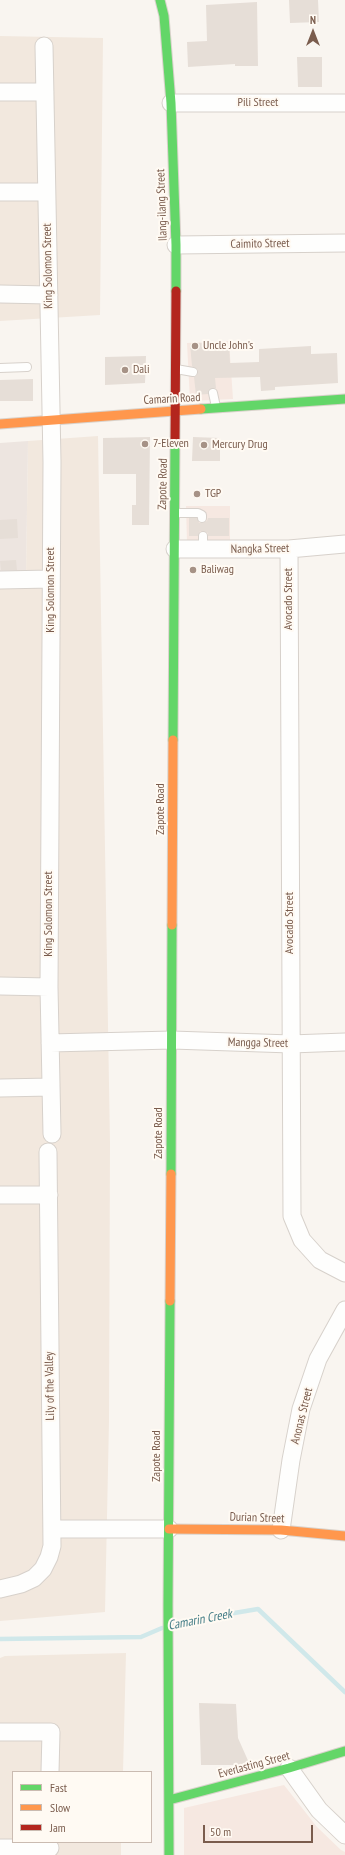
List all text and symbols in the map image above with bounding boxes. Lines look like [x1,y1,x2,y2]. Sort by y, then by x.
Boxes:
north arrow [293,12,333,52]
text: N [310,13,316,27]
street label: Pili Street [238,96,278,110]
street label: Ilang-ilang Street [154,169,170,241]
street label: King Solomon Street [40,223,56,309]
street label: Caimito Street [230,236,290,252]
place label: Uncle John's [203,339,253,353]
marker: Uncle John's [190,341,200,351]
place label: Dali [133,363,149,377]
marker: Dali [120,365,130,375]
street label: Camarin Road [143,390,201,408]
place label: 7-Eleven [153,437,189,451]
place label: Mercury Drug [212,438,268,452]
marker: 7-Eleven [140,439,150,449]
marker: Mercury Drug [199,440,209,450]
street label: Zapote Road [155,458,171,510]
place label: TGP [205,487,221,501]
marker: TGP [192,489,202,499]
street label: Nangka Street [231,541,289,557]
street label: King Solomon Street [44,547,58,633]
place label: Baliwag [201,563,234,577]
marker: Baliwag [188,565,198,575]
street label: Avocado Street [282,568,296,630]
street label: Zapote Road [154,783,168,835]
street label: King Solomon Street [42,871,56,957]
street label: Avocado Street [283,892,297,954]
street label: Mangga Street [228,1035,288,1051]
street label: Zapote Road [152,1107,166,1159]
street label: Lily of the Valley [42,1351,58,1421]
street label: Anonas Street [288,1386,316,1446]
street label: Zapote Road [150,1430,164,1482]
street label: Durian Street [229,1510,285,1526]
water label: Camarin Creek [167,1606,233,1634]
street label: Everlasting Street [217,1749,291,1781]
legend [12,1771,152,1843]
text: Fast [50,1780,67,1795]
text: Slow [50,1800,70,1815]
scale bar [205,1817,315,1843]
text: Jam [50,1820,66,1835]
text: 50 m [210,1824,231,1839]

